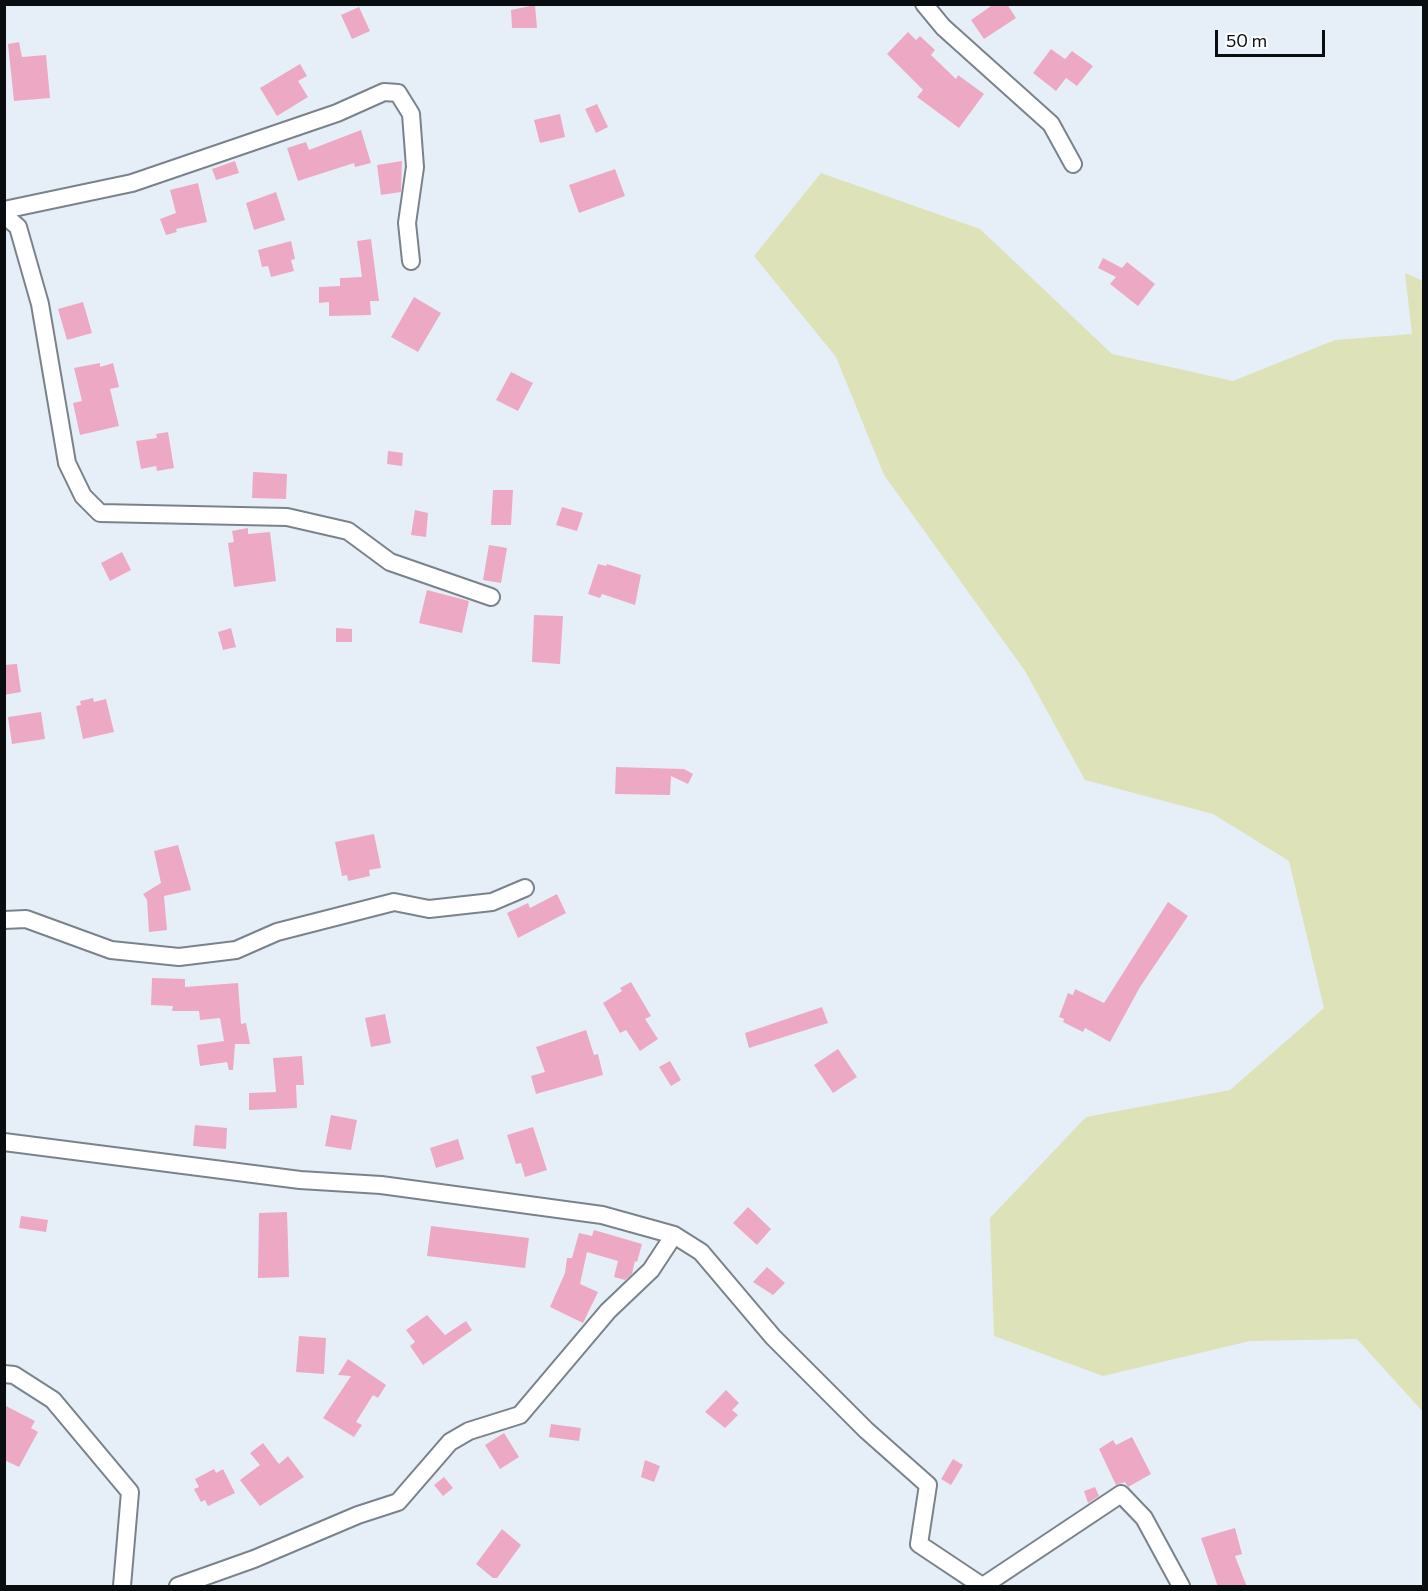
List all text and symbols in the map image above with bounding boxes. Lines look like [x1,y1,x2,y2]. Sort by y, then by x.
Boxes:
scale bar [1218,18,1328,56]
text: 50 m [1226,29,1267,51]

